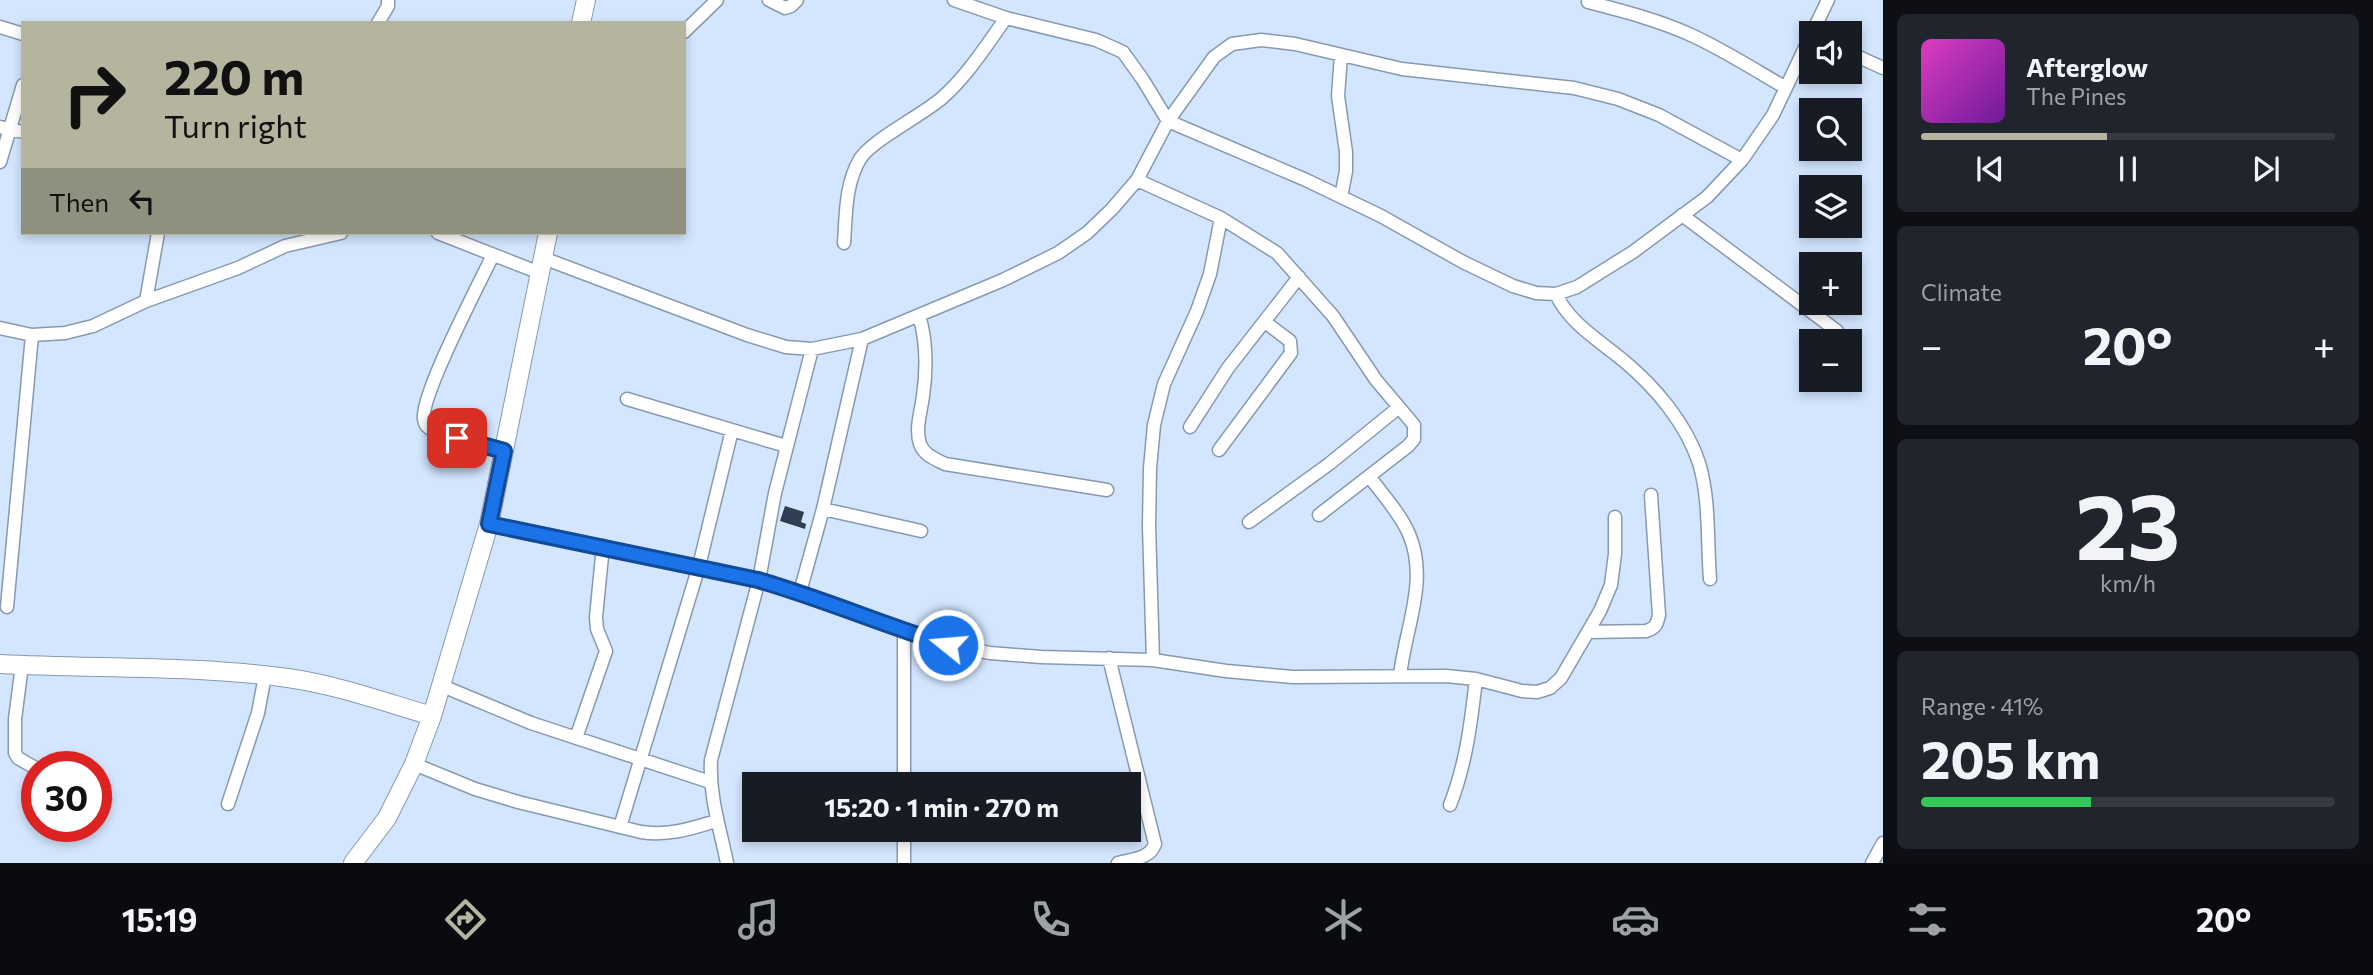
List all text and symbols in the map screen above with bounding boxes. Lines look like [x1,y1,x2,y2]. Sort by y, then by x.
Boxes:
map controls [1799,21,1862,392]
button: sound [1799,21,1862,84]
text: 220 m [164,45,304,105]
icon: right [49,49,140,140]
text: Afterglow [2026,51,2148,82]
text: The Pines [2026,82,2127,110]
button: search [1799,98,1862,161]
text: Turn right [164,105,307,145]
icon: previous [1971,150,2009,188]
icon: pause [2109,150,2147,188]
icon: next [2247,150,2285,188]
button: layers [1799,175,1862,238]
icon: left [123,182,161,220]
text: Then [49,186,109,217]
button: + [1799,252,1862,315]
text: Climate [1921,278,2002,306]
text: 20° [2083,312,2173,376]
text: − [1921,321,1943,368]
text: + [2313,321,2335,368]
button: − [1799,329,1862,392]
pin [427,408,487,468]
icon: arrive [438,419,476,457]
text: 23 [2076,467,2180,579]
text: km/h [2100,569,2156,597]
position arrow [911,608,985,682]
text: Range · 41% [1921,692,2043,720]
text: 205 km [1921,726,2100,790]
speed limit sign: 30 [21,751,112,842]
text: 15:20 · 1 min · 270 m [824,791,1059,822]
icon: directions [441,895,490,944]
icon: music [734,895,783,944]
icon: phone [1026,895,1075,944]
icon: climate [1319,895,1368,944]
icon: car [1611,895,1660,944]
icon: filters [1903,895,1952,944]
text: 15:19 [122,899,198,939]
text: 20° [2196,899,2251,939]

